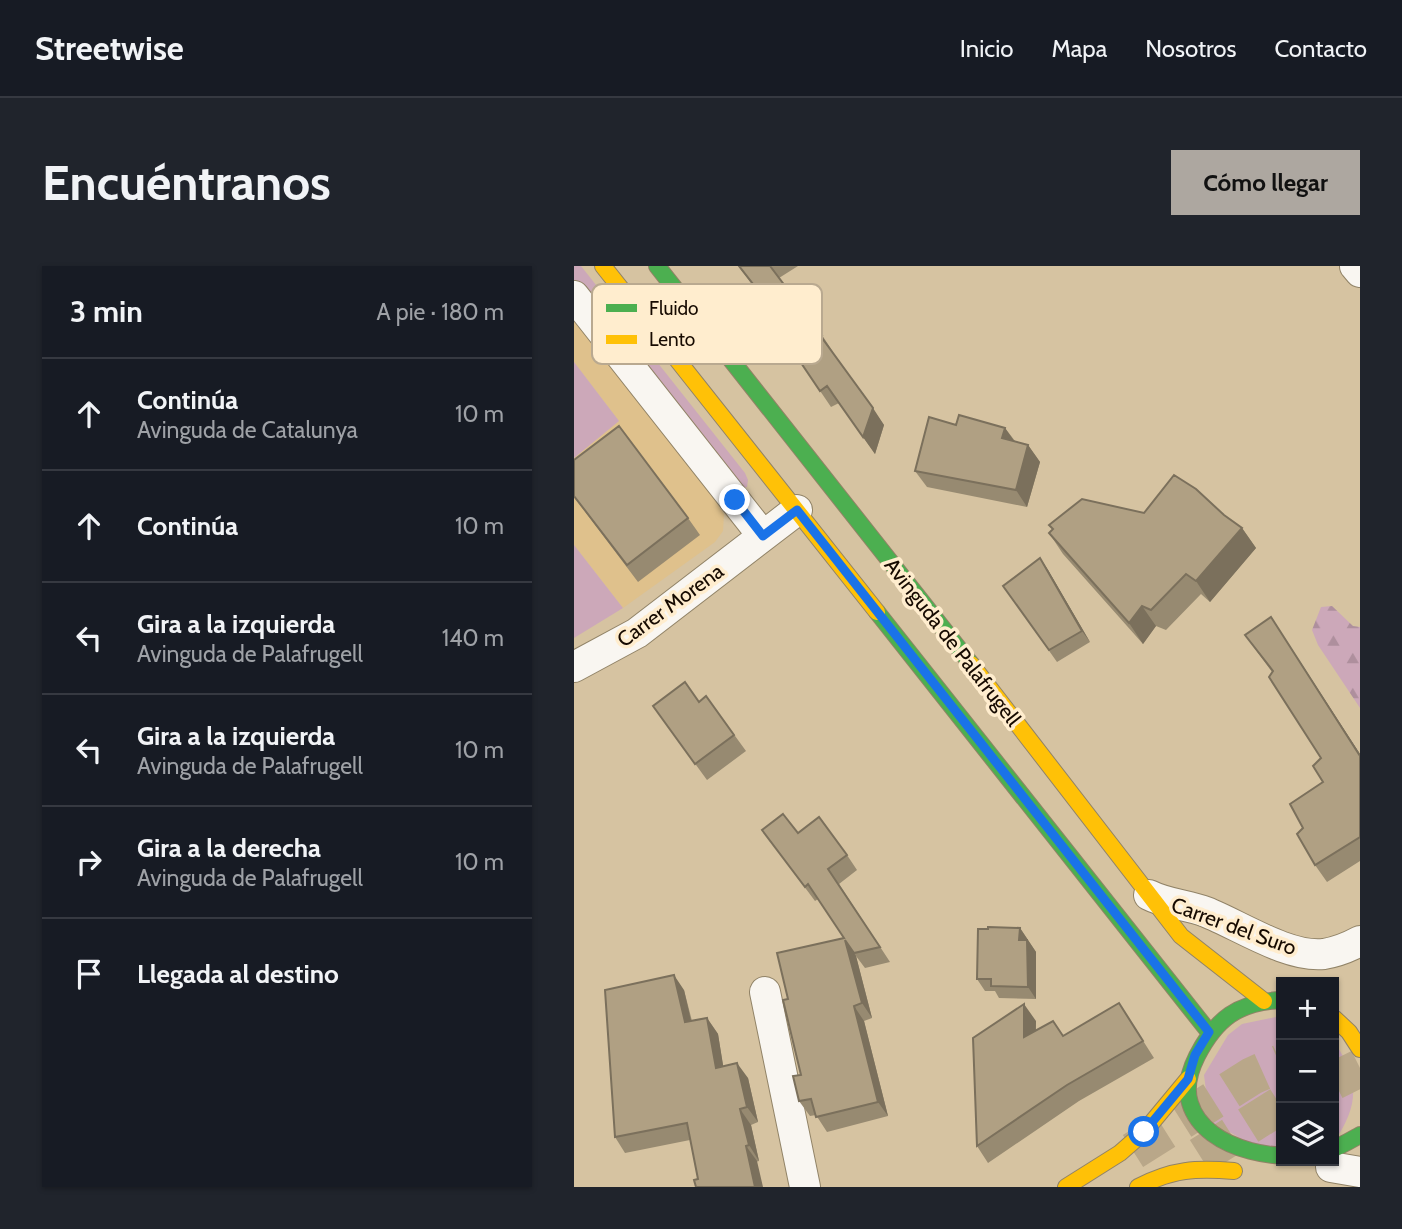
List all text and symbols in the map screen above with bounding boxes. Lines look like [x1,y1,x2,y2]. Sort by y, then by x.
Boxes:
text: Streetwise [35,28,184,68]
text: Inicio [960,34,1013,63]
text: Mapa [1051,34,1107,63]
text: Nosotros [1145,34,1236,63]
text: Contacto [1274,34,1367,63]
button: Cómo llegar [1171,150,1360,215]
text: Encuéntranos [42,153,331,212]
legend [592,284,822,364]
text: 3 min [70,293,143,330]
text: Fluido [649,297,698,320]
text: A pie · 180 m [377,298,504,326]
text: Lento [649,328,695,351]
text: Continúa [137,384,238,416]
icon: ahead [70,395,108,433]
text: 10 m [455,400,504,428]
text: Avinguda de Catalunya [137,416,358,444]
route end [719,484,750,515]
icon: ahead [70,507,108,545]
text: Continúa [137,510,238,542]
text: 10 m [455,512,504,540]
street label: Avinguda de Palafrugell [880,553,1026,731]
street label: Carrer Morena [612,558,728,652]
text: Gira a la izquierda [137,608,335,640]
icon: left [70,619,108,657]
text: 140 m [442,624,504,652]
text: Avinguda de Palafrugell [137,640,363,668]
text: Gira a la izquierda [137,720,335,752]
icon: left [70,731,108,769]
text: 10 m [455,736,504,764]
text: Avinguda de Palafrugell [137,752,363,780]
text: Gira a la derecha [137,832,321,864]
icon: right [70,843,108,881]
text: 10 m [455,848,504,876]
text: Avinguda de Palafrugell [137,864,363,892]
street label: Carrer del Suro [1168,892,1300,960]
icon: arrive [70,955,108,993]
text: Llegada al destino [137,958,339,990]
map controls [1276,977,1339,1166]
button: + [1276,977,1339,1040]
button: − [1276,1040,1339,1103]
button: layers [1276,1103,1339,1166]
route start [1128,1116,1159,1147]

